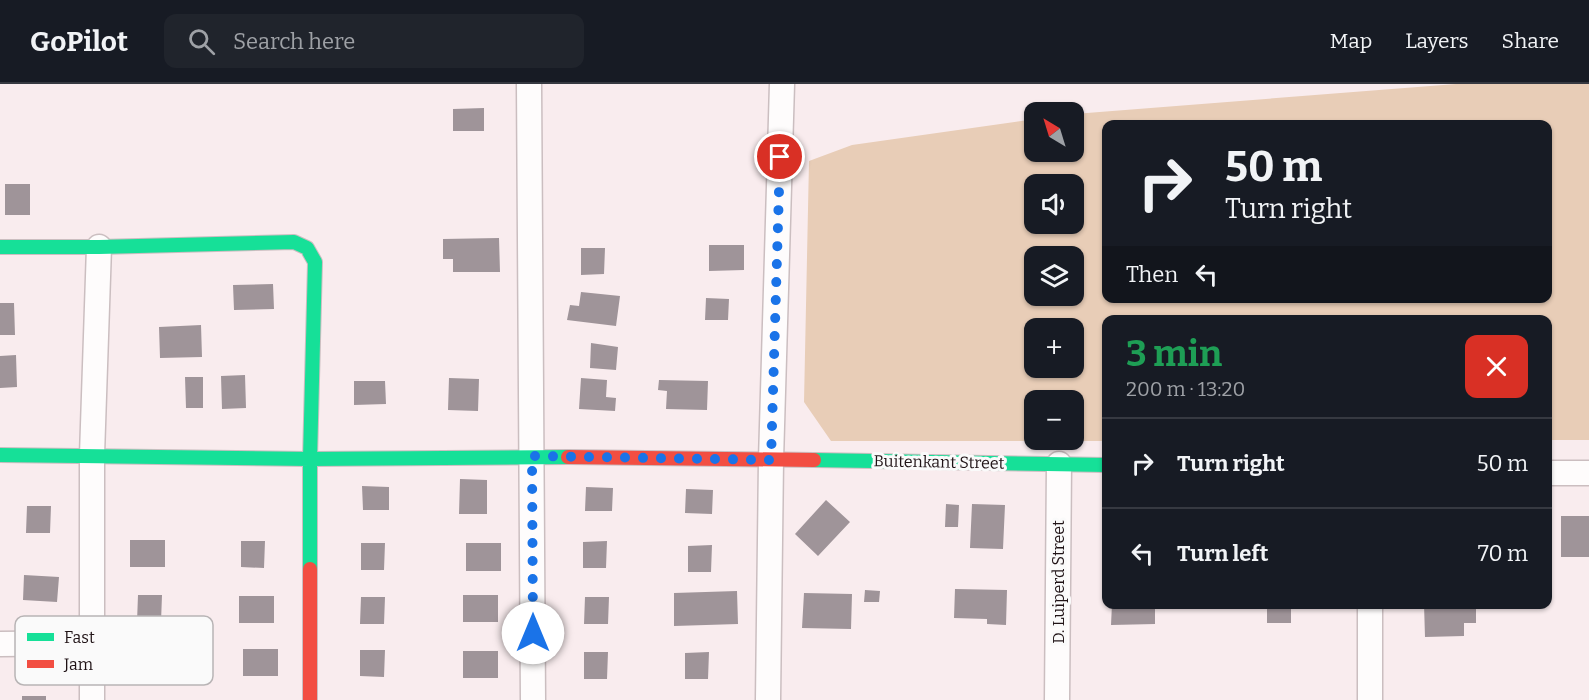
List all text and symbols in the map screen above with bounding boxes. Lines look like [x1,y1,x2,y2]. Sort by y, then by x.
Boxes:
search box [164,14,584,68]
text: GoPilot [30,25,128,58]
icon: search [185,25,218,58]
text: Search here [233,28,355,55]
text: Map [1330,28,1372,54]
text: Layers [1405,28,1469,54]
text: Share [1502,28,1559,54]
north arrow [1024,102,1084,162]
map controls [1024,102,1084,450]
pin [754,131,805,182]
icon: arrive [763,140,796,173]
text: 50 m [1225,142,1322,192]
icon: right [1126,144,1204,222]
button: sound [1024,174,1084,234]
text: Turn right [1225,193,1352,225]
button: layers [1024,246,1084,306]
icon: left [1190,258,1223,291]
text: Then [1126,261,1178,288]
button: + [1024,318,1084,378]
text: 3 min [1126,332,1222,376]
button: close [1465,335,1528,398]
text: 200 m · 13:20 [1126,377,1245,401]
button: − [1024,390,1084,450]
icon: right [1126,447,1159,480]
text: Turn right [1177,450,1285,477]
text: 50 m [1477,450,1528,477]
street label: Buitenkant Street [873,451,1005,473]
street label: D. Luiperd Street [1049,520,1068,644]
icon: left [1126,537,1159,570]
text: Turn left [1177,540,1269,567]
text: 70 m [1478,540,1528,567]
position arrow [501,601,565,665]
legend [15,616,213,685]
text: Fast [64,628,95,647]
text: Jam [63,655,93,674]

